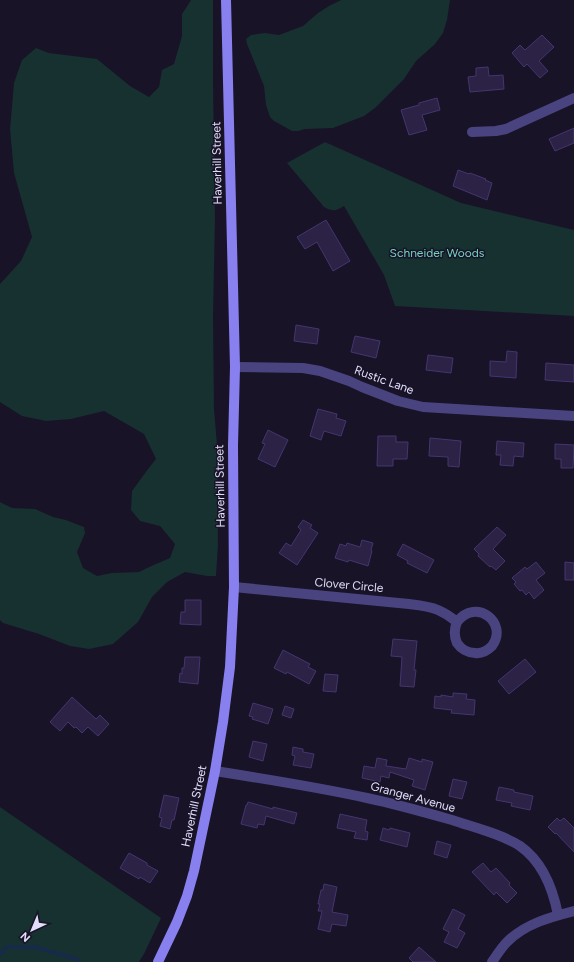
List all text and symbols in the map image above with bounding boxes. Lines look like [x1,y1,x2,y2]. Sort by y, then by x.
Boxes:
street label: Haverhill Street [209,121,225,205]
park label: Schneider Woods [390,246,485,260]
street label: Rustic Lane [352,363,416,397]
street label: Haverhill Street [212,444,228,528]
street label: Clover Circle [314,575,384,595]
street label: Haverhill Street [179,763,210,848]
street label: Granger Avenue [369,779,457,815]
north arrow [12,910,52,950]
text: N [18,929,33,944]

